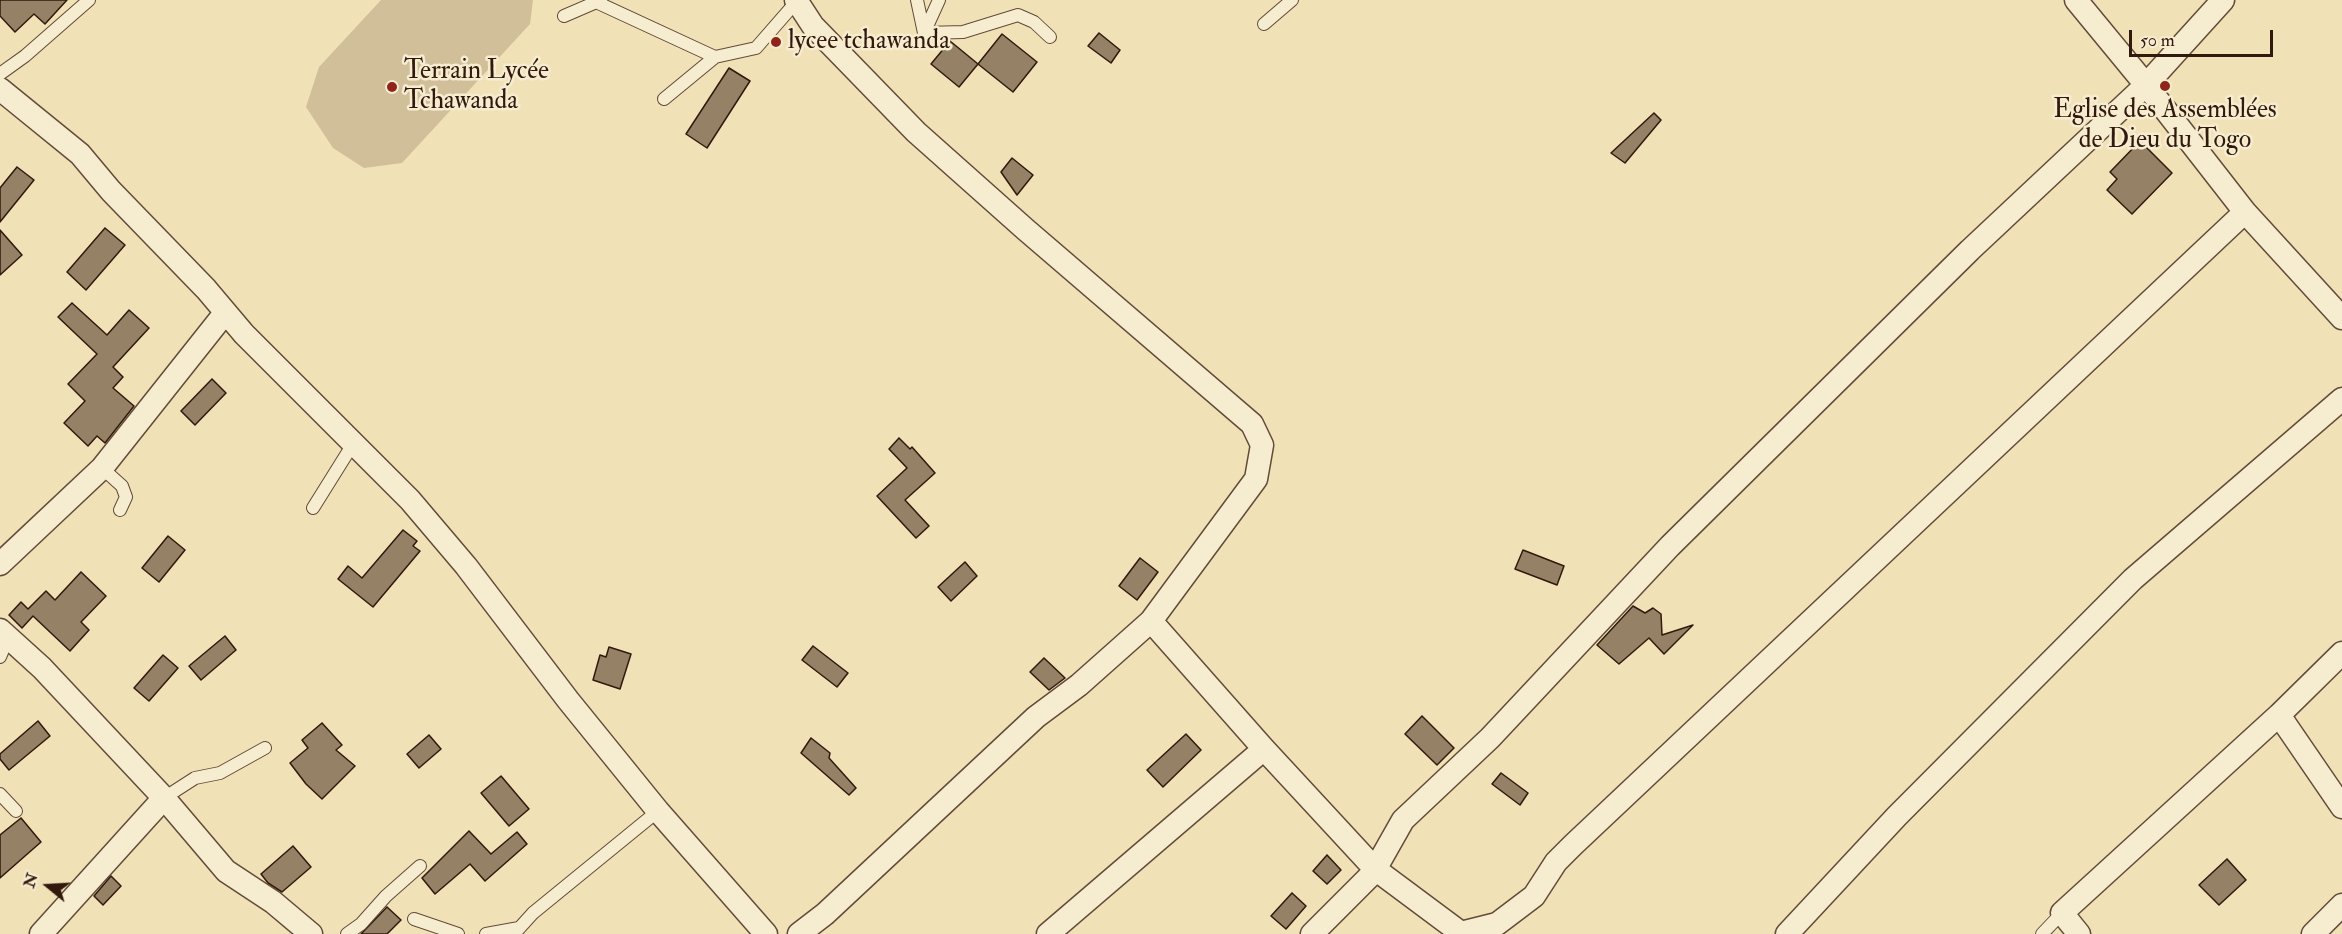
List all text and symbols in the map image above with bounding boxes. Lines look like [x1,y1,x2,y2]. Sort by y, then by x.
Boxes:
scale bar [2132,18,2276,56]
place label: lycee tchawanda [788,26,950,58]
text: 50 m [2140,29,2175,52]
marker: lycee tchawanda [769,35,783,49]
place label: Terrain Lycée Tchawanda [404,56,549,118]
marker: Eglise des Assemblées de Dieu du Togo [2158,79,2172,93]
marker: Terrain Lycée Tchawanda [385,80,399,94]
place label: Eglise des Assemblées de Dieu du Togo [2053,95,2277,156]
north arrow [18,856,78,916]
text: N [19,871,43,890]

